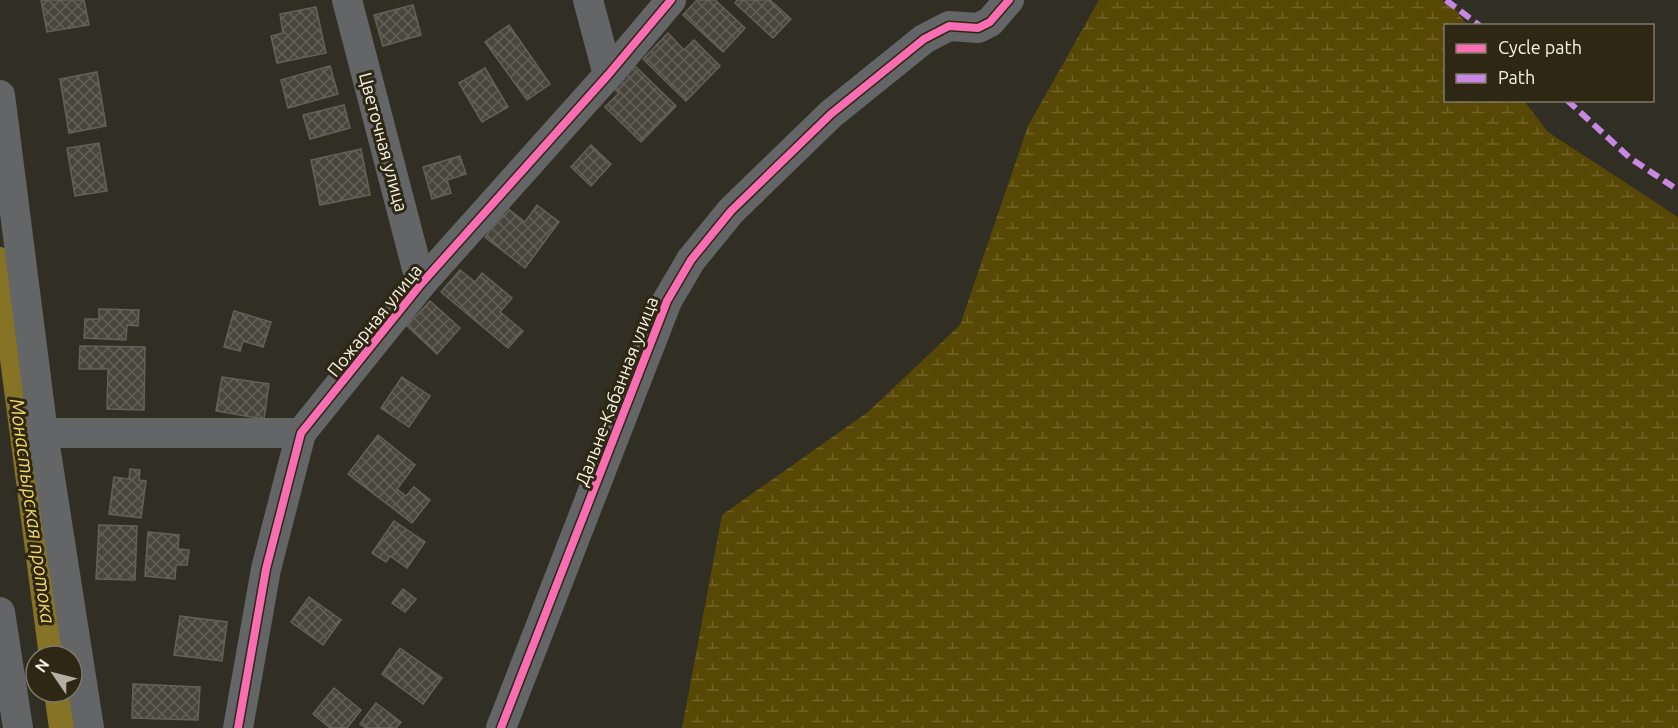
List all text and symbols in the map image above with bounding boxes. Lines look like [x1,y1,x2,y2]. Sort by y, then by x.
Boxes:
legend [1444,24,1654,102]
text: Cycle path [1498,37,1582,57]
text: Path [1498,67,1535,87]
street label: Цветочная улица [356,70,412,214]
street label: Пожарная улица [323,260,425,380]
street label: Дальне-Кабанная улица [571,294,661,488]
water label: Монастырская протока [6,397,60,625]
north arrow [24,644,84,704]
text: N [31,655,53,675]

